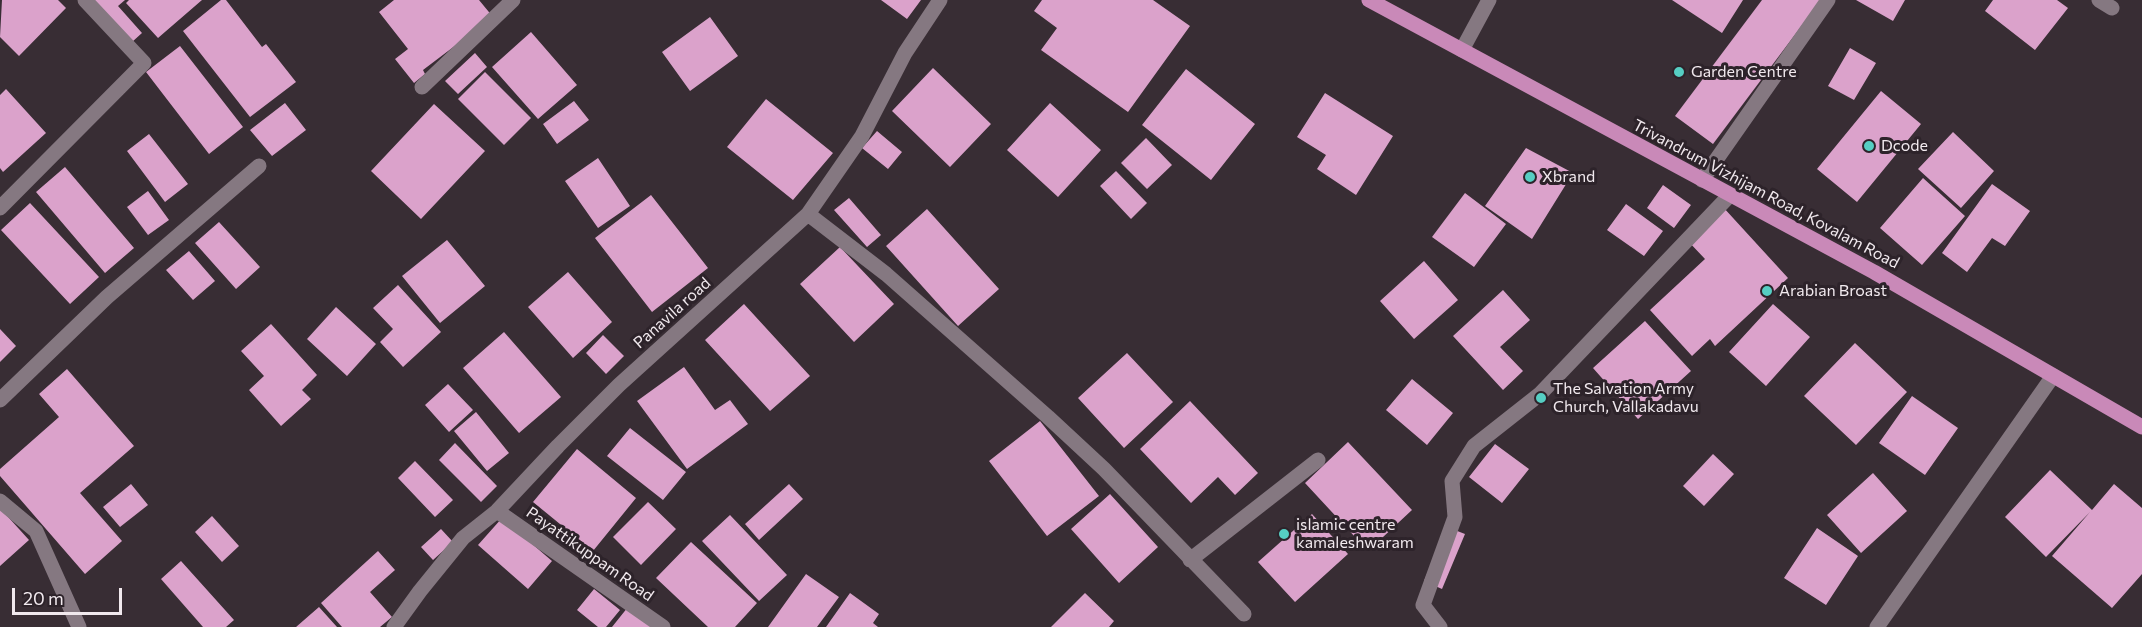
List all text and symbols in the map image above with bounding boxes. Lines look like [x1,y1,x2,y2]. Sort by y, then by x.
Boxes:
place label: Garden Centre [1691,62,1797,82]
marker: Garden Centre [1672,65,1686,79]
street label: Trivandrum Vizhijam Road, Kovalam Road [1629,115,1903,273]
place label: Dcode [1881,136,1928,156]
marker: Dcode [1862,139,1876,153]
place label: Xbrand [1542,167,1595,187]
marker: Xbrand [1523,170,1537,184]
street label: Panavila road [630,273,714,353]
place label: Arabian Broast [1779,281,1887,301]
marker: Arabian Broast [1760,284,1774,298]
place label: The Salvation Army Church, Vallakadavu [1553,379,1699,417]
marker: The Salvation Army Church, Vallakadavu [1534,391,1548,405]
street label: Payattikuppam Road [523,503,657,605]
place label: islamic centre kamaleshwaram [1296,515,1414,553]
marker: islamic centre kamaleshwaram [1277,527,1291,541]
scale bar [15,576,124,614]
text: 20 m [23,587,64,609]

